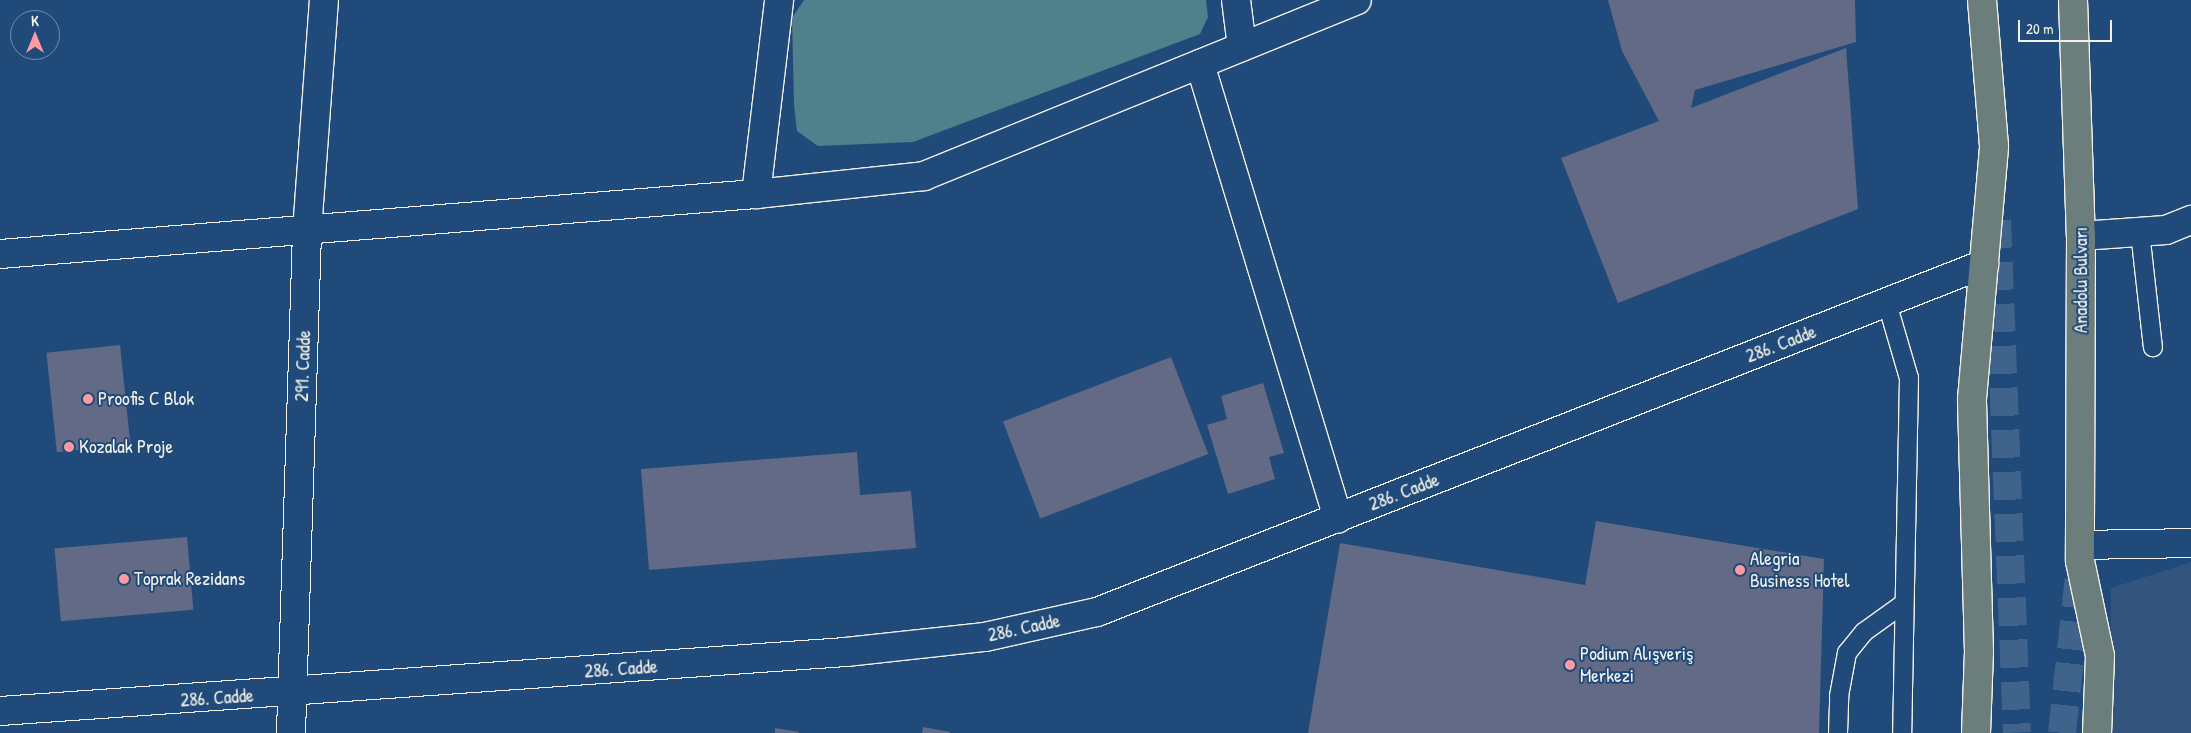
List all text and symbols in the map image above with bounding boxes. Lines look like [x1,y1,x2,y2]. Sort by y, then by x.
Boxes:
north arrow [10,10,60,60]
scale bar [2021,10,2115,42]
text: K [31,11,39,30]
text: 20 m [2026,18,2053,39]
street label: Anadolu Bulvarı [2070,227,2092,333]
street label: 286. Cadde [1743,320,1819,368]
street label: 291. Cadde [290,330,316,402]
place label: Proofis C Blok [98,388,194,410]
marker: Proofis C Blok [82,393,94,405]
place label: Kozalak Proje [79,436,173,458]
marker: Kozalak Proje [63,441,75,453]
street label: 286. Cadde [1366,468,1442,516]
place label: Alegria Business Hotel [1750,548,1850,592]
marker: Alegria Business Hotel [1734,564,1746,576]
place label: Toprak Rezidans [134,568,245,590]
marker: Toprak Rezidans [118,573,130,585]
street label: 286. Cadde [986,609,1062,647]
place label: Podium Alışveriş Merkezi [1580,643,1693,687]
street label: 286. Cadde [584,655,658,683]
marker: Podium Alışveriş Merkezi [1564,659,1576,671]
street label: 286. Cadde [180,684,254,712]

